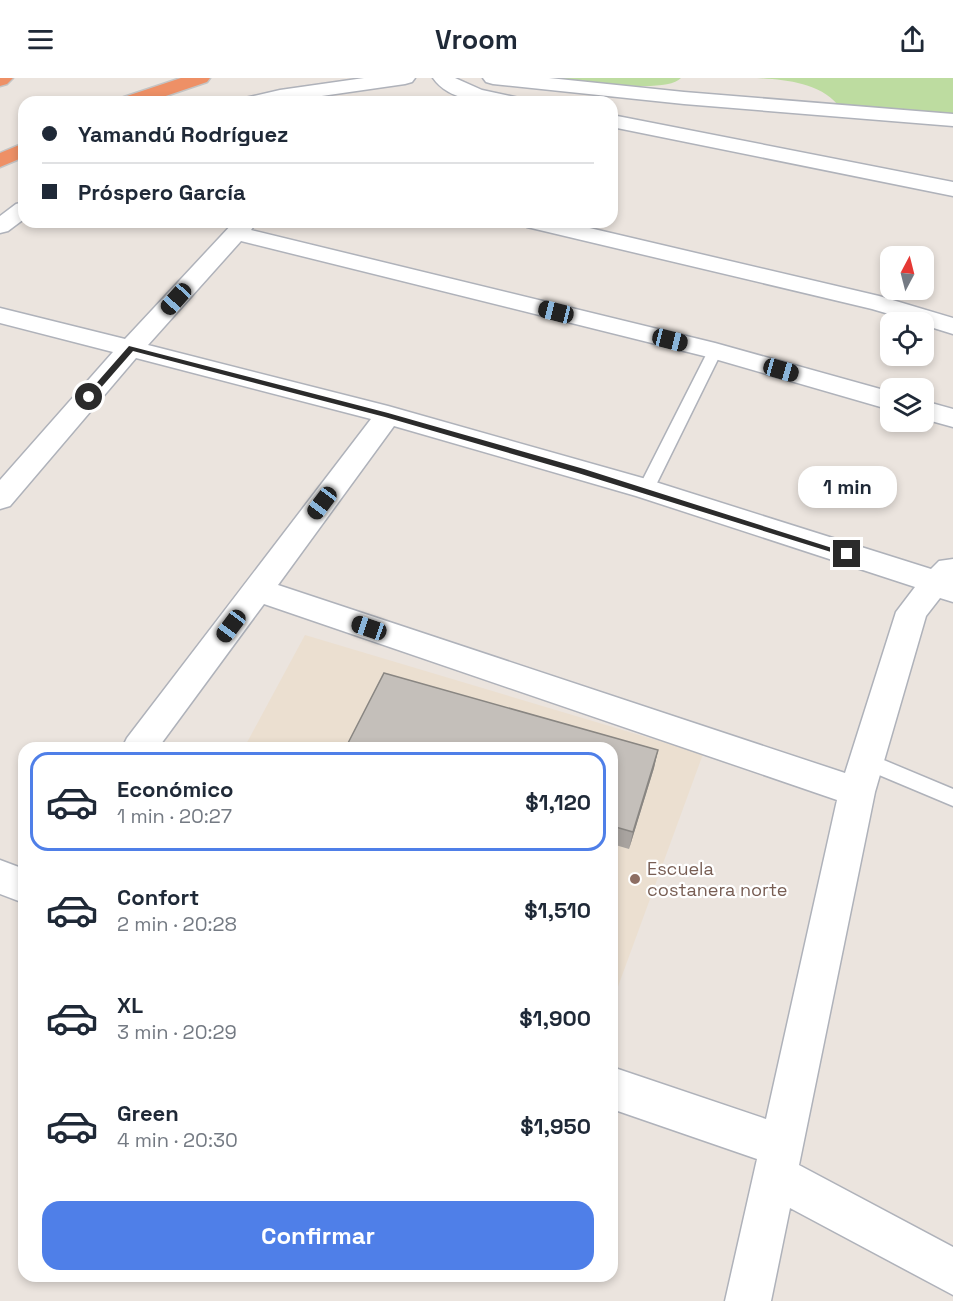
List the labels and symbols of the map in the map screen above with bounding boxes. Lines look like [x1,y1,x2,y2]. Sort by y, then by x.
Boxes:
north arrow [880,246,934,300]
car [157,280,195,318]
car [536,299,576,325]
car [650,327,690,353]
car [761,356,801,384]
route start [75,383,102,410]
callout: 1 min [798,467,896,509]
car [304,483,340,523]
route end [833,540,860,567]
car [213,606,249,646]
car [349,614,389,642]
place label: Escuela costanera norte [647,857,787,901]
marker: Escuela costanera norte [628,872,642,886]

